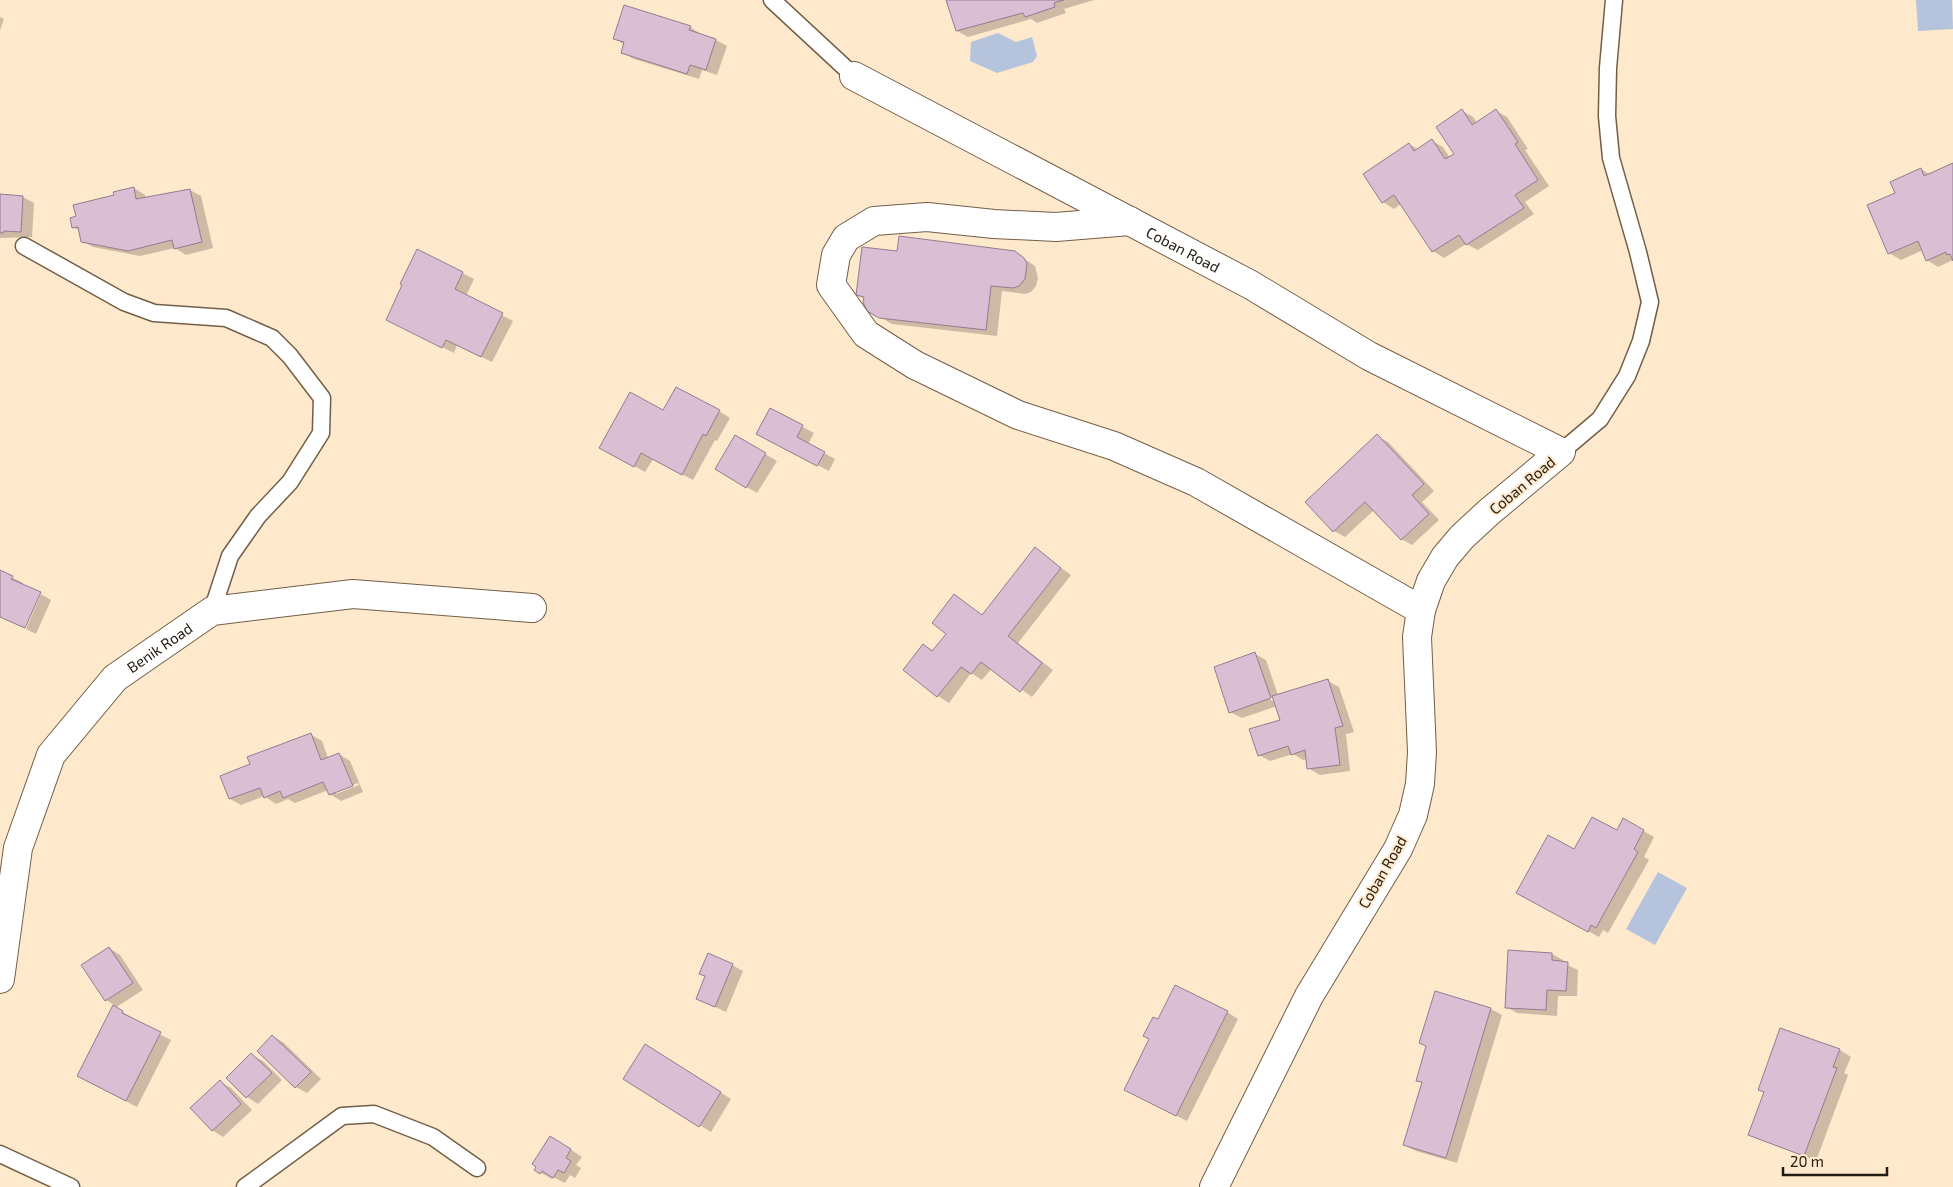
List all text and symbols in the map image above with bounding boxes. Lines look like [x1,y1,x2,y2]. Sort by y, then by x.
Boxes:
street label: Coban Road [1143,223,1223,276]
street label: Coban Road [1485,452,1559,518]
street label: Benik Road [123,619,195,676]
street label: Coban Road [1354,833,1410,911]
scale bar [1783,1144,1887,1176]
text: 20 m [1790,1152,1824,1170]

